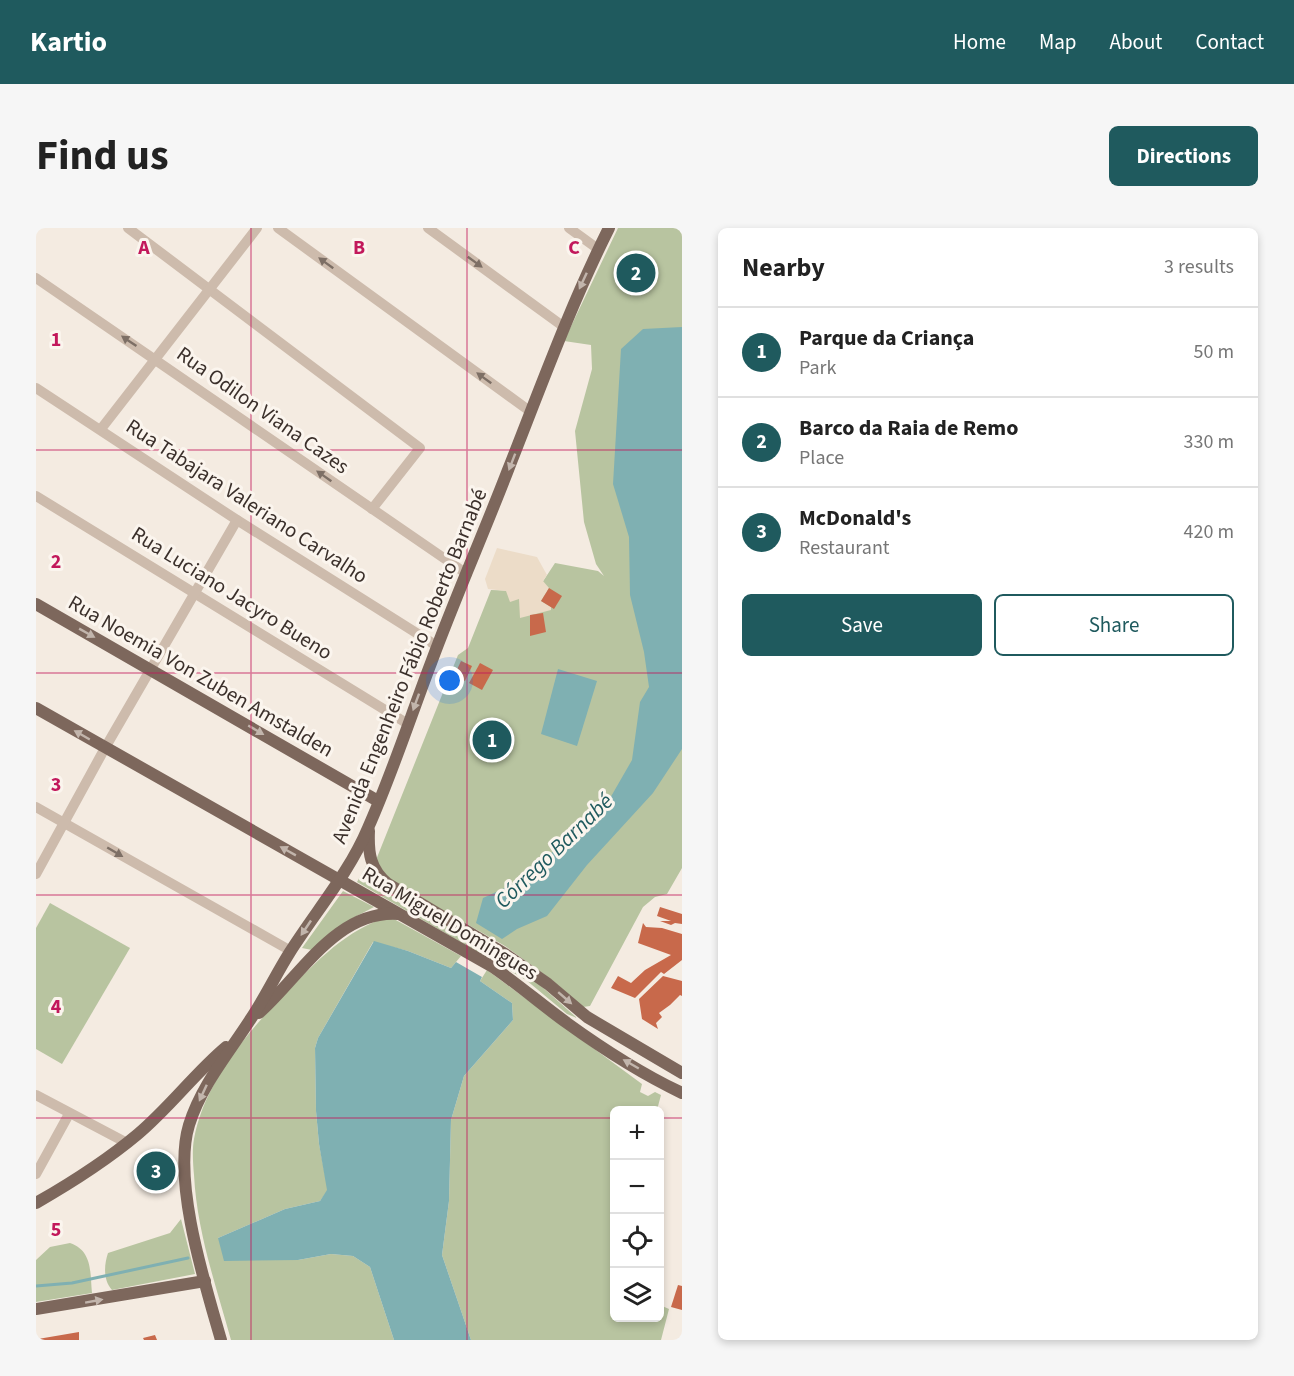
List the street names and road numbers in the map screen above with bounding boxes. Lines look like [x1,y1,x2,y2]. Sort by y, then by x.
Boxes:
street label: Rua Odilon Viana Cazes [171,339,356,481]
street label: Rua Tabajara Valeriano Carvalho [120,411,374,591]
street label: Avenida Engenheiro Fábio Roberto Barnabé [324,484,494,848]
street label: Rua Luciano Jacyro Bueno [126,519,338,667]
street label: Rua Noemia Von Zuben Amstalden [63,588,339,764]
street label: Rua Miguel Domingues [356,859,544,988]

